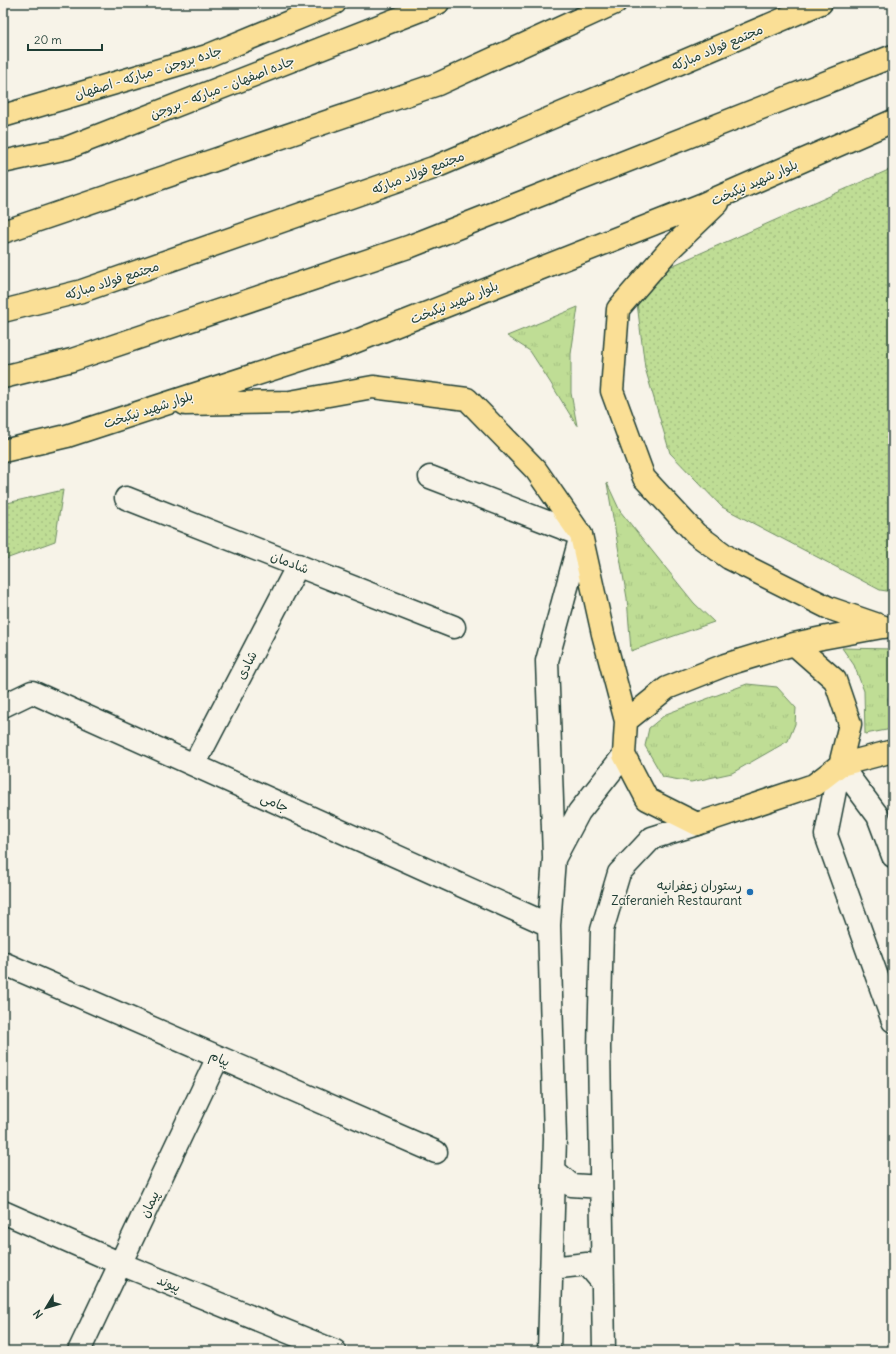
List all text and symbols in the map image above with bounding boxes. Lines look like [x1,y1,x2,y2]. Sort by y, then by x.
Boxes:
street label: مجتمع فولاد مبارکه [669,21,766,76]
scale bar [28,26,102,52]
text: 20 m [34,32,62,47]
street label: جاده بروجن - مبارکه - اصفهان [72,42,224,103]
street label: جاده اصفهان - مبارکه - بروجن [147,52,297,123]
street label: مجتمع فولاد مبارکه [370,147,468,200]
street label: بلوار شهید نیکبخت [708,156,800,209]
street label: مجتمع فولاد مبارکه [63,257,162,306]
street label: بلوار شهید نیکبخت [408,277,501,328]
street label: بلوار شهید نیکبخت [101,387,195,432]
street label: شادمان [268,547,311,577]
street label: شادی [232,648,261,682]
street label: جامی [258,789,292,817]
place label: رستوران زعفرانیه Zaferanieh Restaurant [611,877,743,909]
marker: رستوران زعفرانیه Zaferanieh Restaurant [745,887,755,897]
street label: پیام [206,1046,233,1072]
street label: پیمان [136,1188,163,1220]
street label: پیوند [155,1271,183,1296]
north arrow [26,1288,66,1328]
text: N [30,1307,46,1321]

